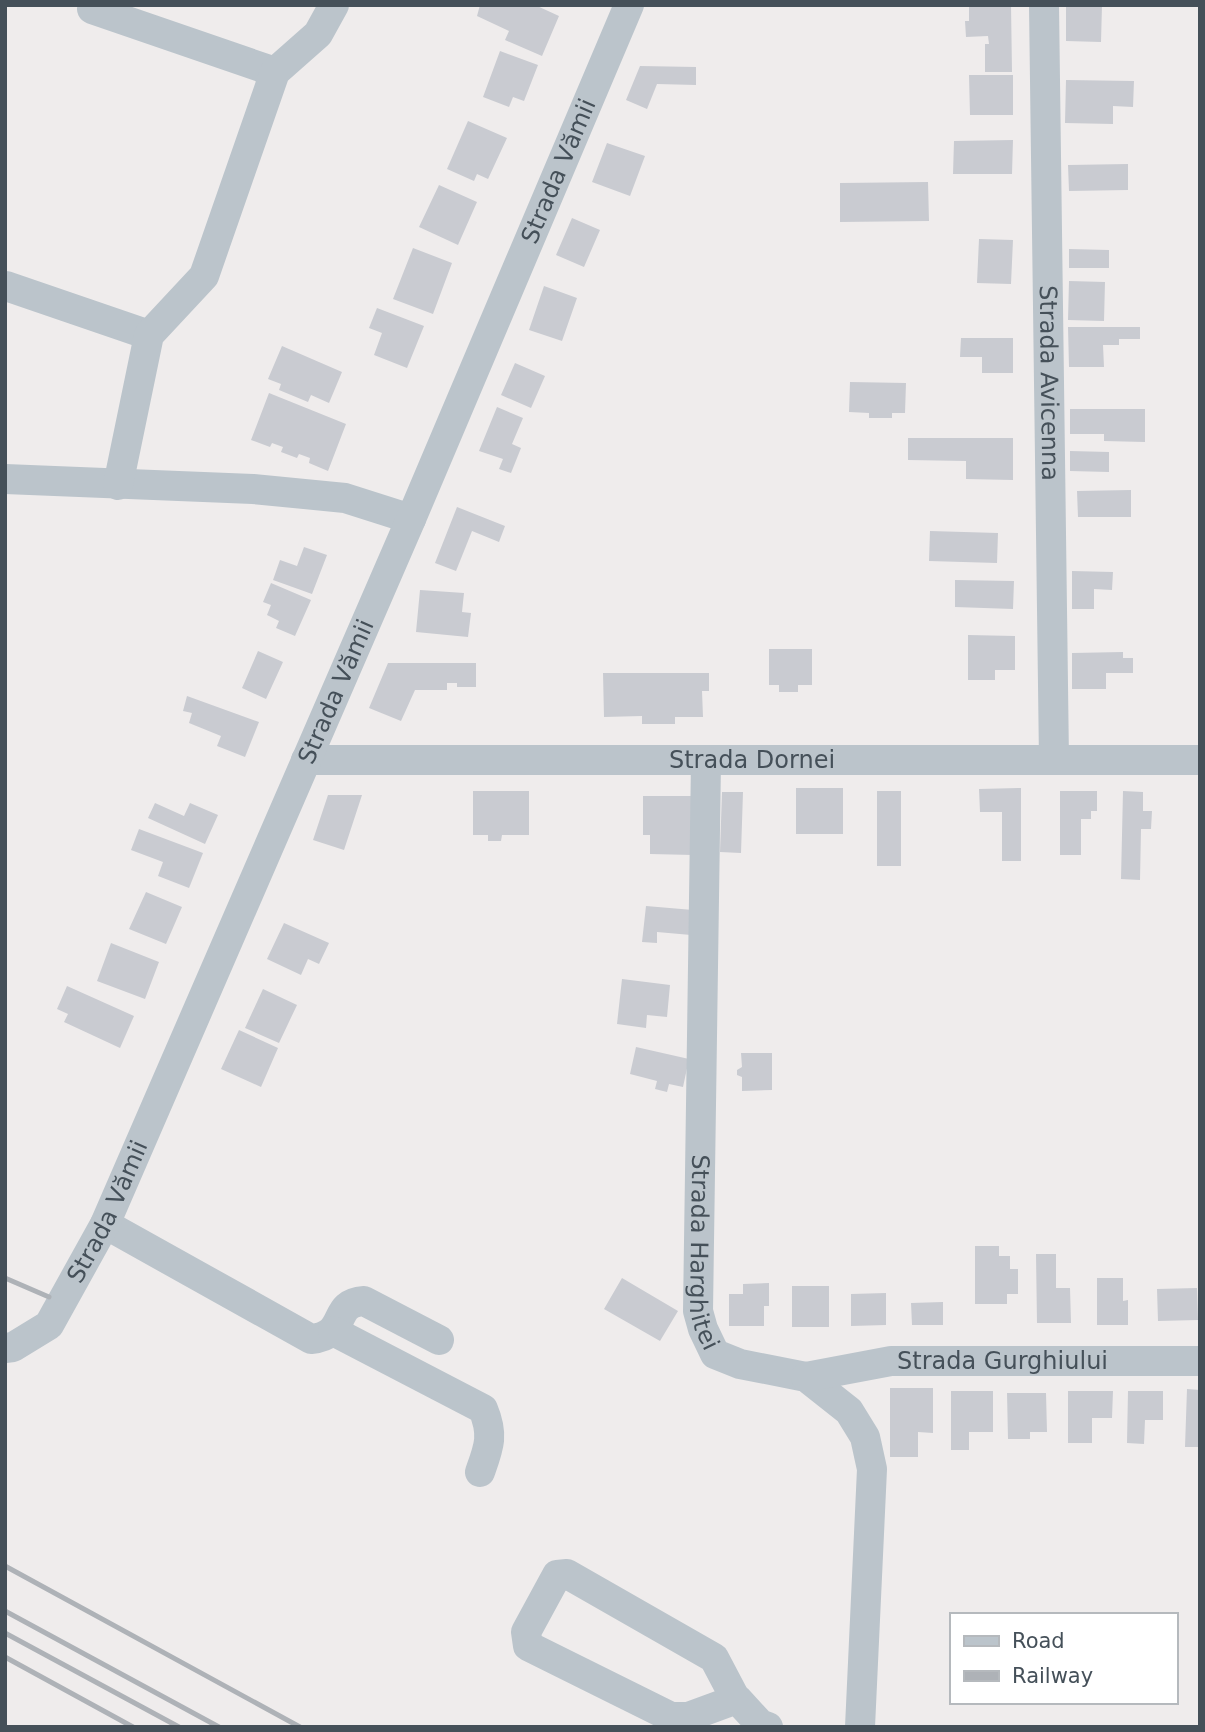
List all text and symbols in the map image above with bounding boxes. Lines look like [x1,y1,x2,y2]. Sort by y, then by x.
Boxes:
street label: Strada Vămii [515,95,602,248]
street label: Strada Avicenna [1034,285,1064,481]
street label: Strada Vămii [292,615,380,768]
street label: Strada Dornei [669,746,835,774]
street label: Strada Vămii [61,1136,154,1288]
street label: Strada Harghitei [684,1154,725,1355]
street label: Strada Gurghiului [897,1347,1108,1375]
legend [950,1613,1177,1704]
text: Road [1012,1629,1065,1653]
text: Railway [1012,1664,1093,1688]

